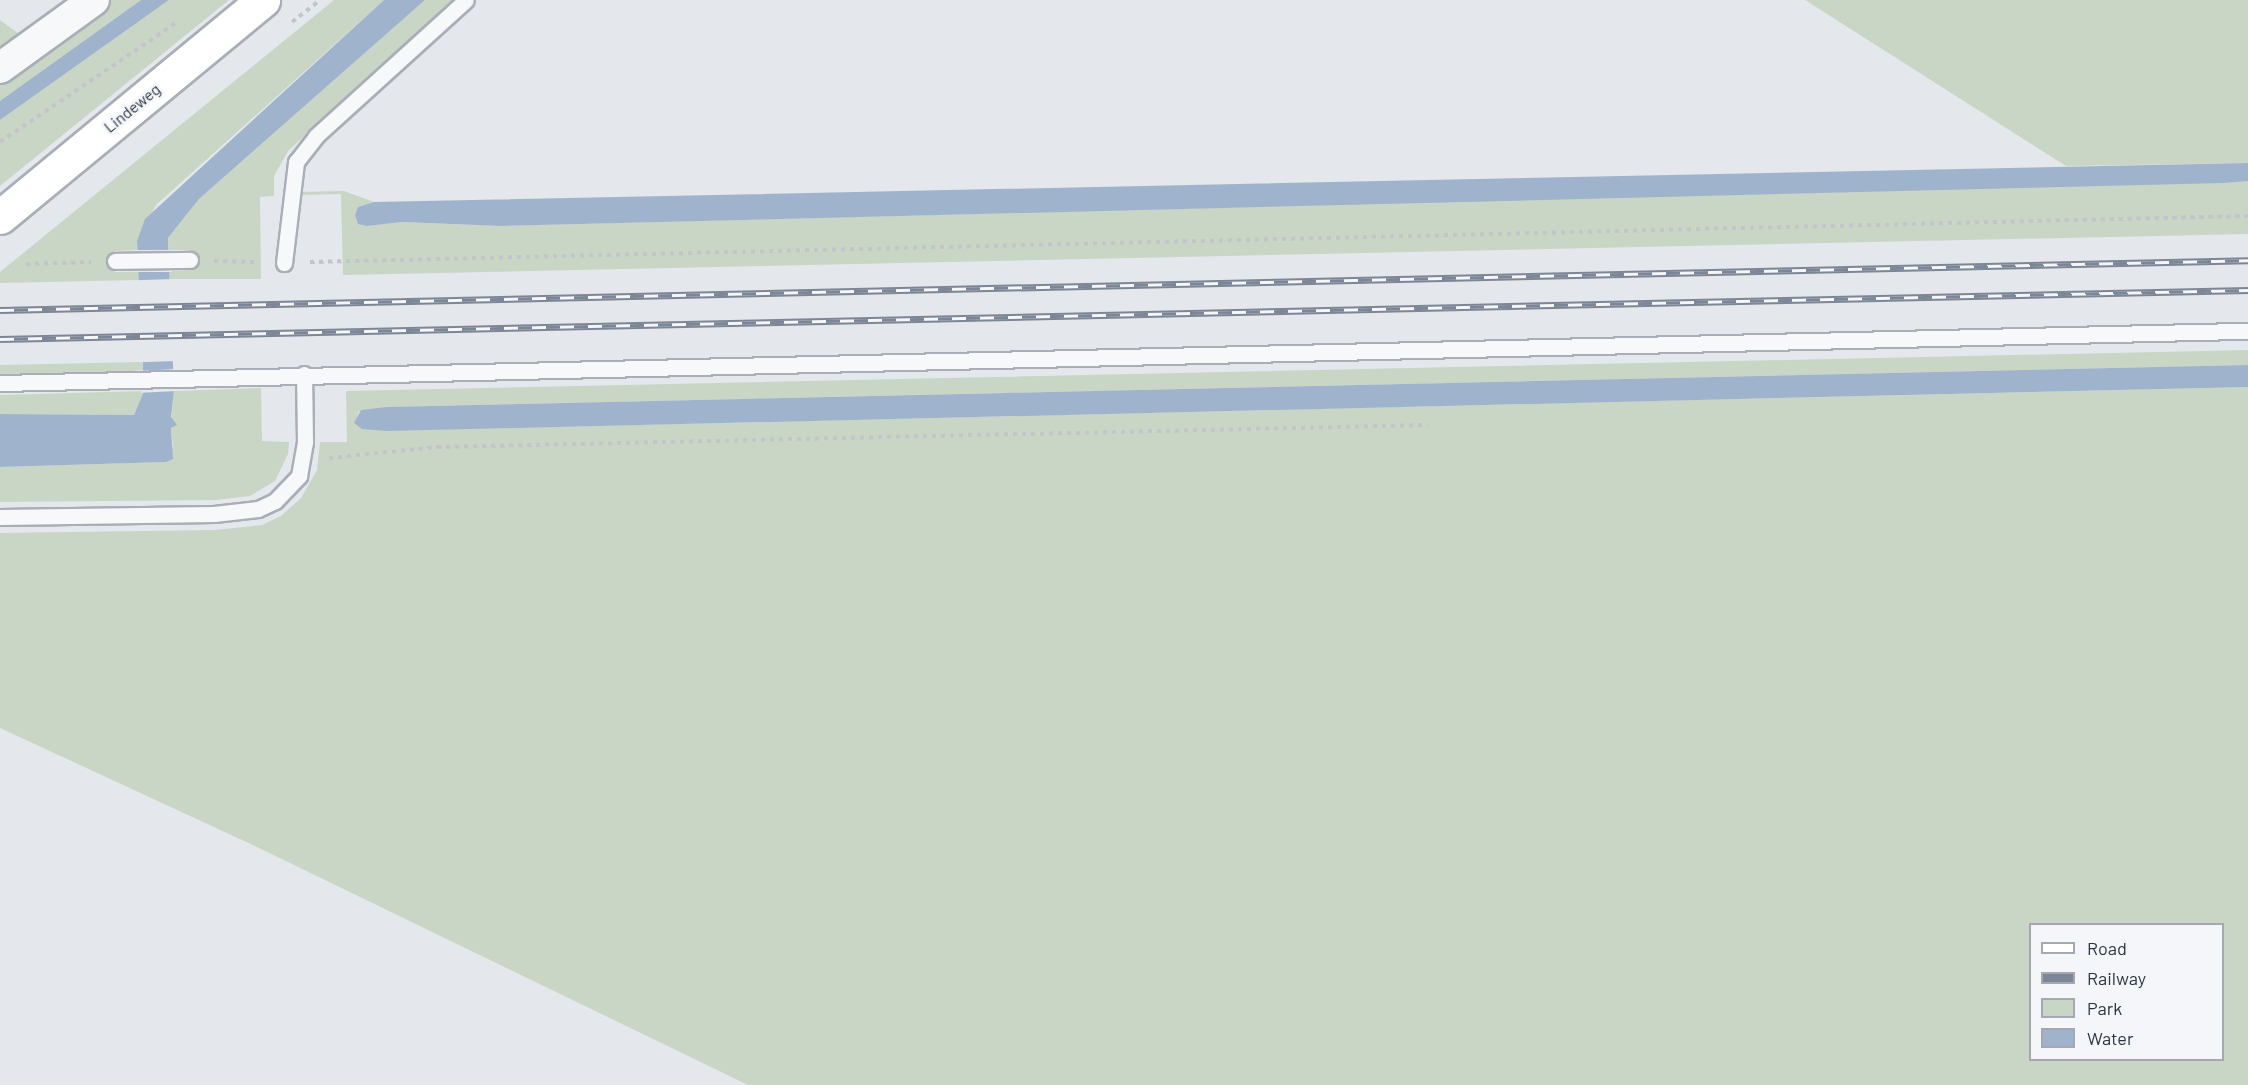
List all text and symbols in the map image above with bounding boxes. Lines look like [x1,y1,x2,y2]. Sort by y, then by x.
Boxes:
street label: Lindeweg [100,79,164,137]
legend [2029,923,2224,1061]
text: Road [2087,937,2127,959]
text: Railway [2087,967,2146,989]
text: Park [2087,997,2122,1019]
text: Water [2087,1027,2134,1049]

